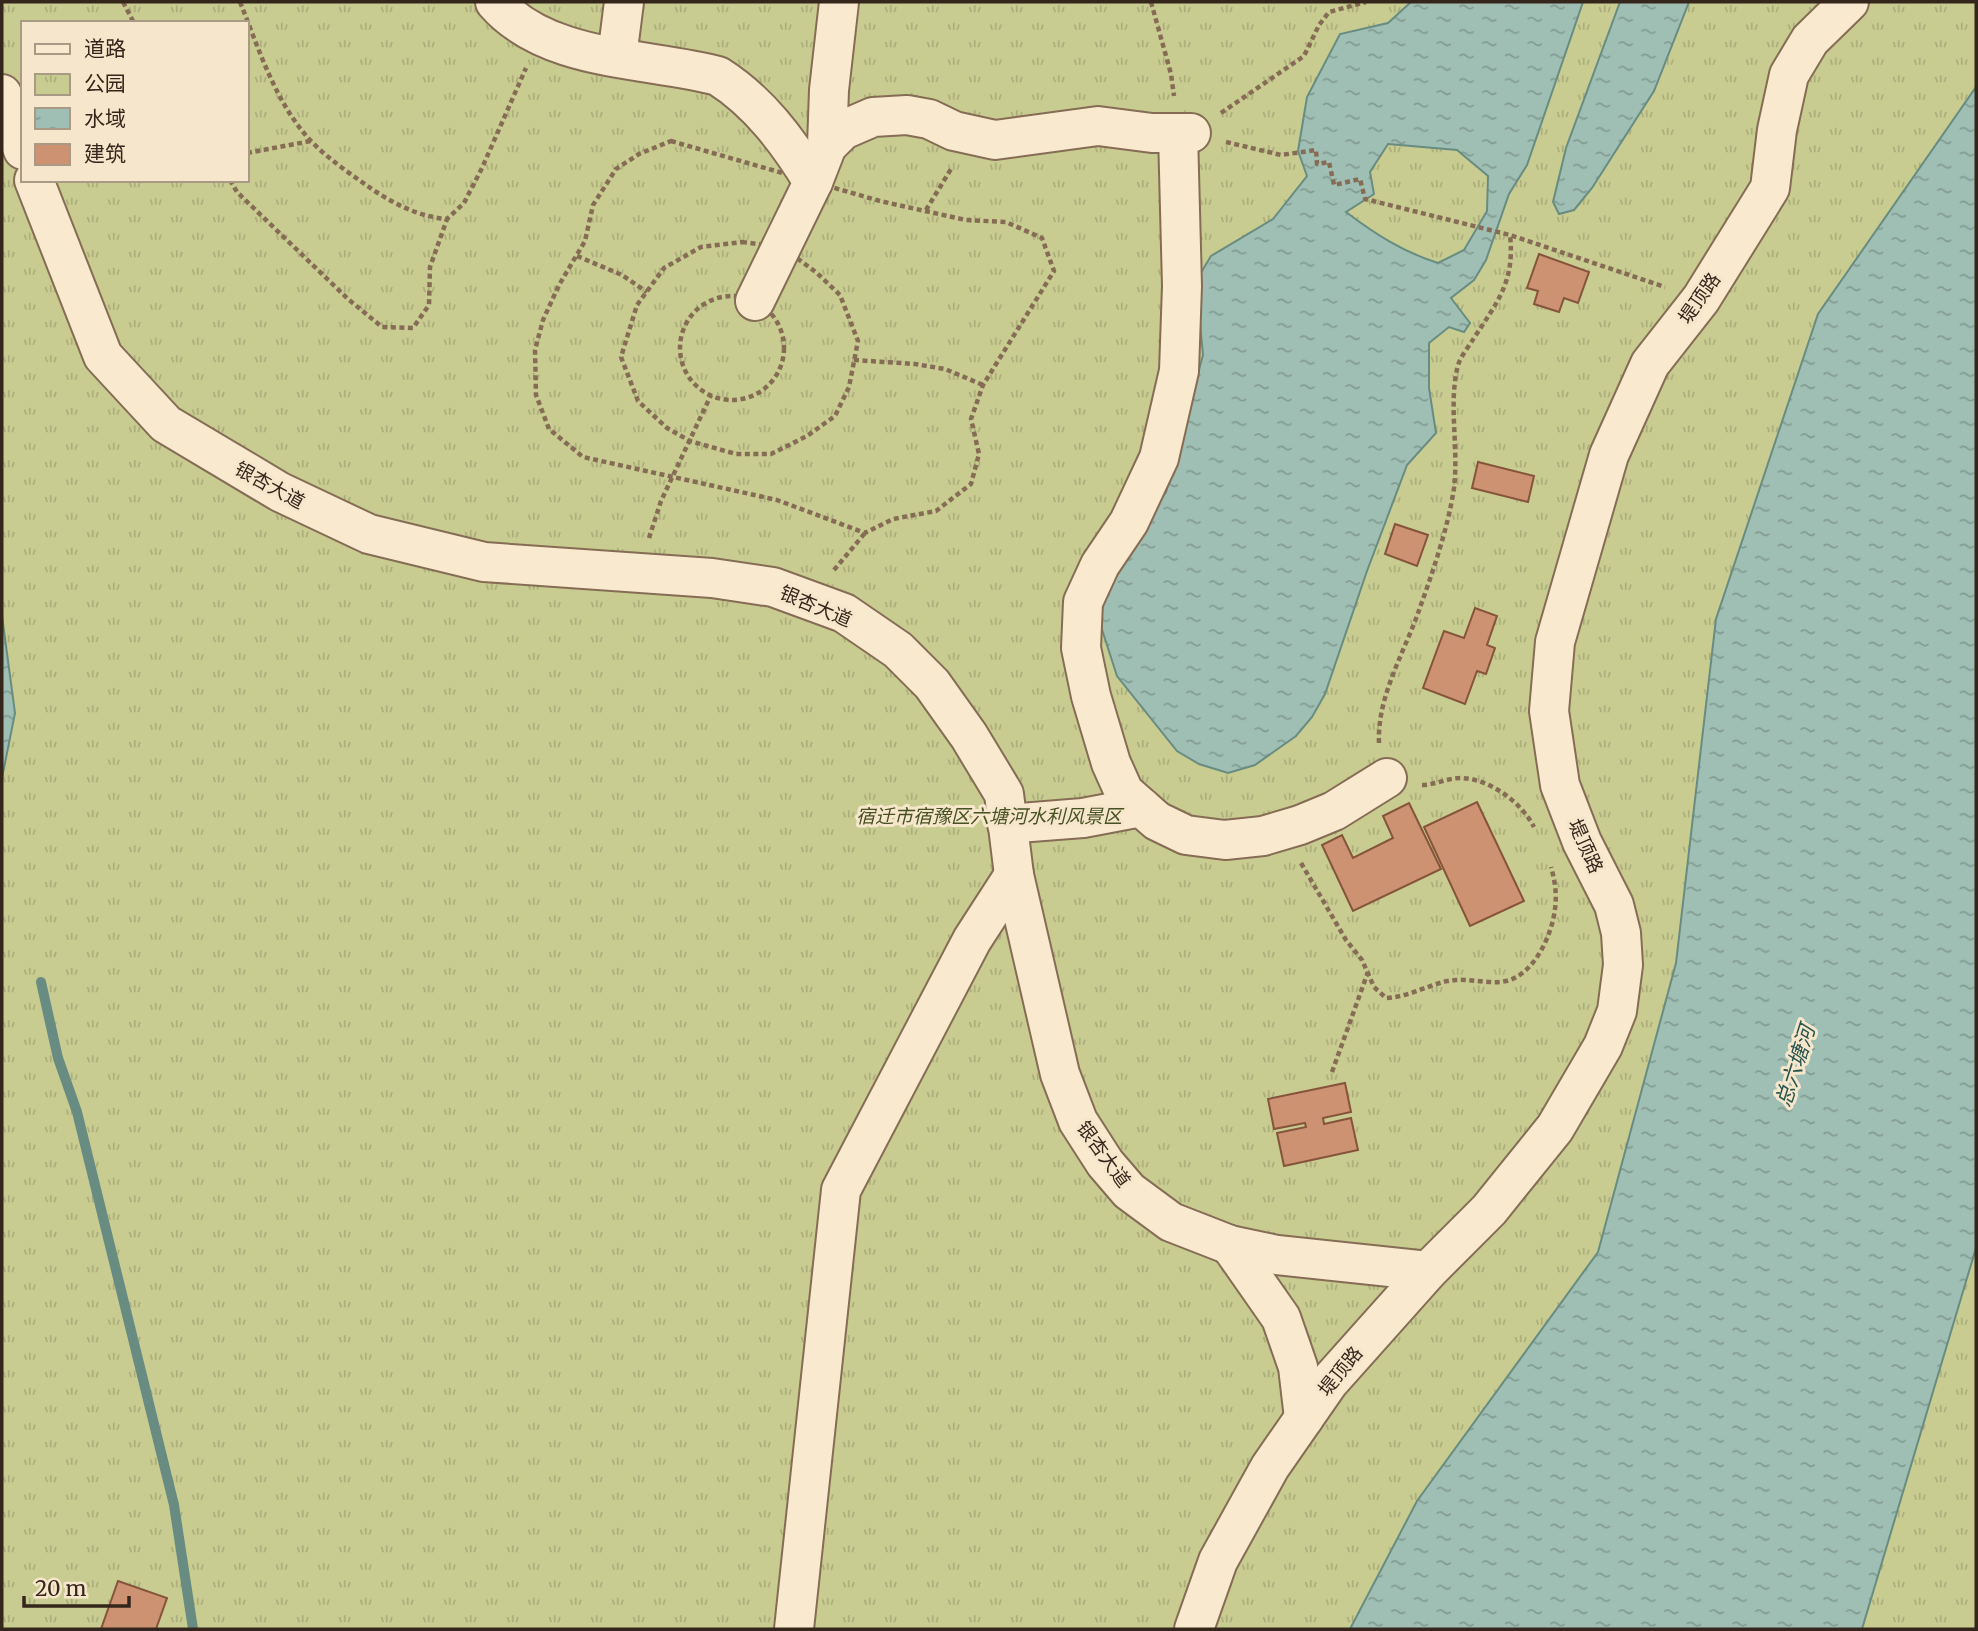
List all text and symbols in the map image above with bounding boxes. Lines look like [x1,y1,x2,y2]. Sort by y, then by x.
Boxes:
legend [21,21,248,182]
text: 道路 [84,35,126,62]
text: 公园 [84,70,126,97]
text: 水域 [84,105,126,132]
text: 建筑 [84,140,126,167]
street label: 堤顶路 [1673,268,1725,328]
street label: 银杏大道 [231,456,309,514]
street label: 银杏大道 [776,580,856,632]
park label: 宿迁市宿豫区六塘河水利风景区 [856,804,1125,828]
street label: 堤顶路 [1563,815,1609,877]
water label: 总六塘河 [1769,1018,1822,1110]
street label: 银杏大道 [1072,1116,1136,1192]
street label: 堤顶路 [1313,1341,1367,1401]
scale bar [24,1564,130,1608]
text: 20 m [35,1575,87,1602]

